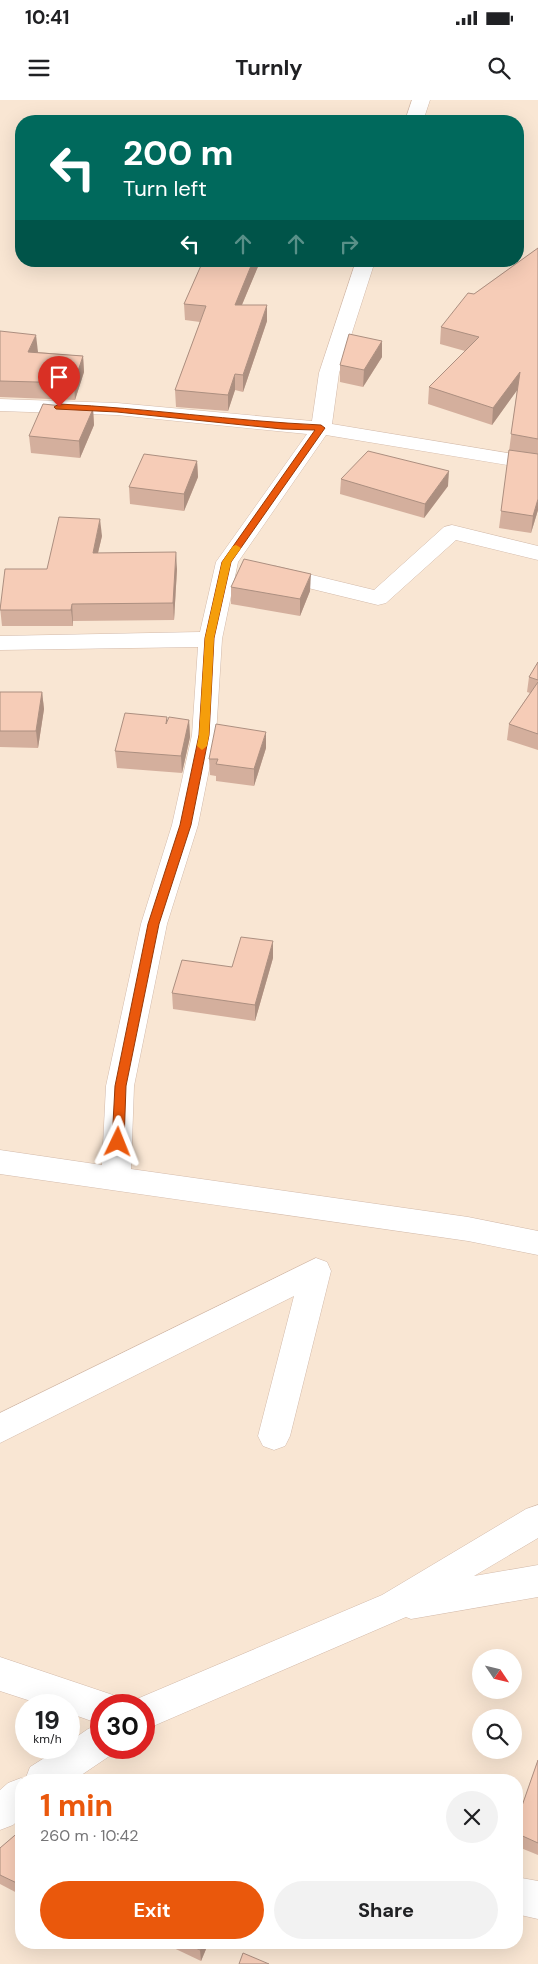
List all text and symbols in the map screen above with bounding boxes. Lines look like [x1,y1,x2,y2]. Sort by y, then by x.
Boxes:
text: 10:41 [25,5,69,30]
text: Turnly [235,53,303,82]
icon: menu [25,54,53,82]
icon: search [485,54,513,82]
text: 200 m [123,130,234,176]
icon: left [40,135,105,200]
text: Turn left [123,174,207,203]
icon: left [176,230,204,258]
icon: ahead [229,230,257,258]
icon: ahead [282,230,310,258]
icon: right [335,230,363,258]
pin [38,356,80,407]
icon: arrive [45,363,73,391]
position arrow [91,1115,143,1167]
north arrow [472,1649,522,1699]
map controls [472,1649,522,1759]
speed limit sign: 30 [90,1694,155,1759]
text: 19 [35,1704,60,1737]
button: search [472,1709,522,1759]
text: km/h [33,1731,62,1747]
text: 1 min [40,1786,113,1825]
button: close [446,1791,498,1843]
text: 260 m · 10:42 [40,1825,139,1846]
button: Exit [40,1881,264,1939]
button: Share [274,1881,498,1939]

